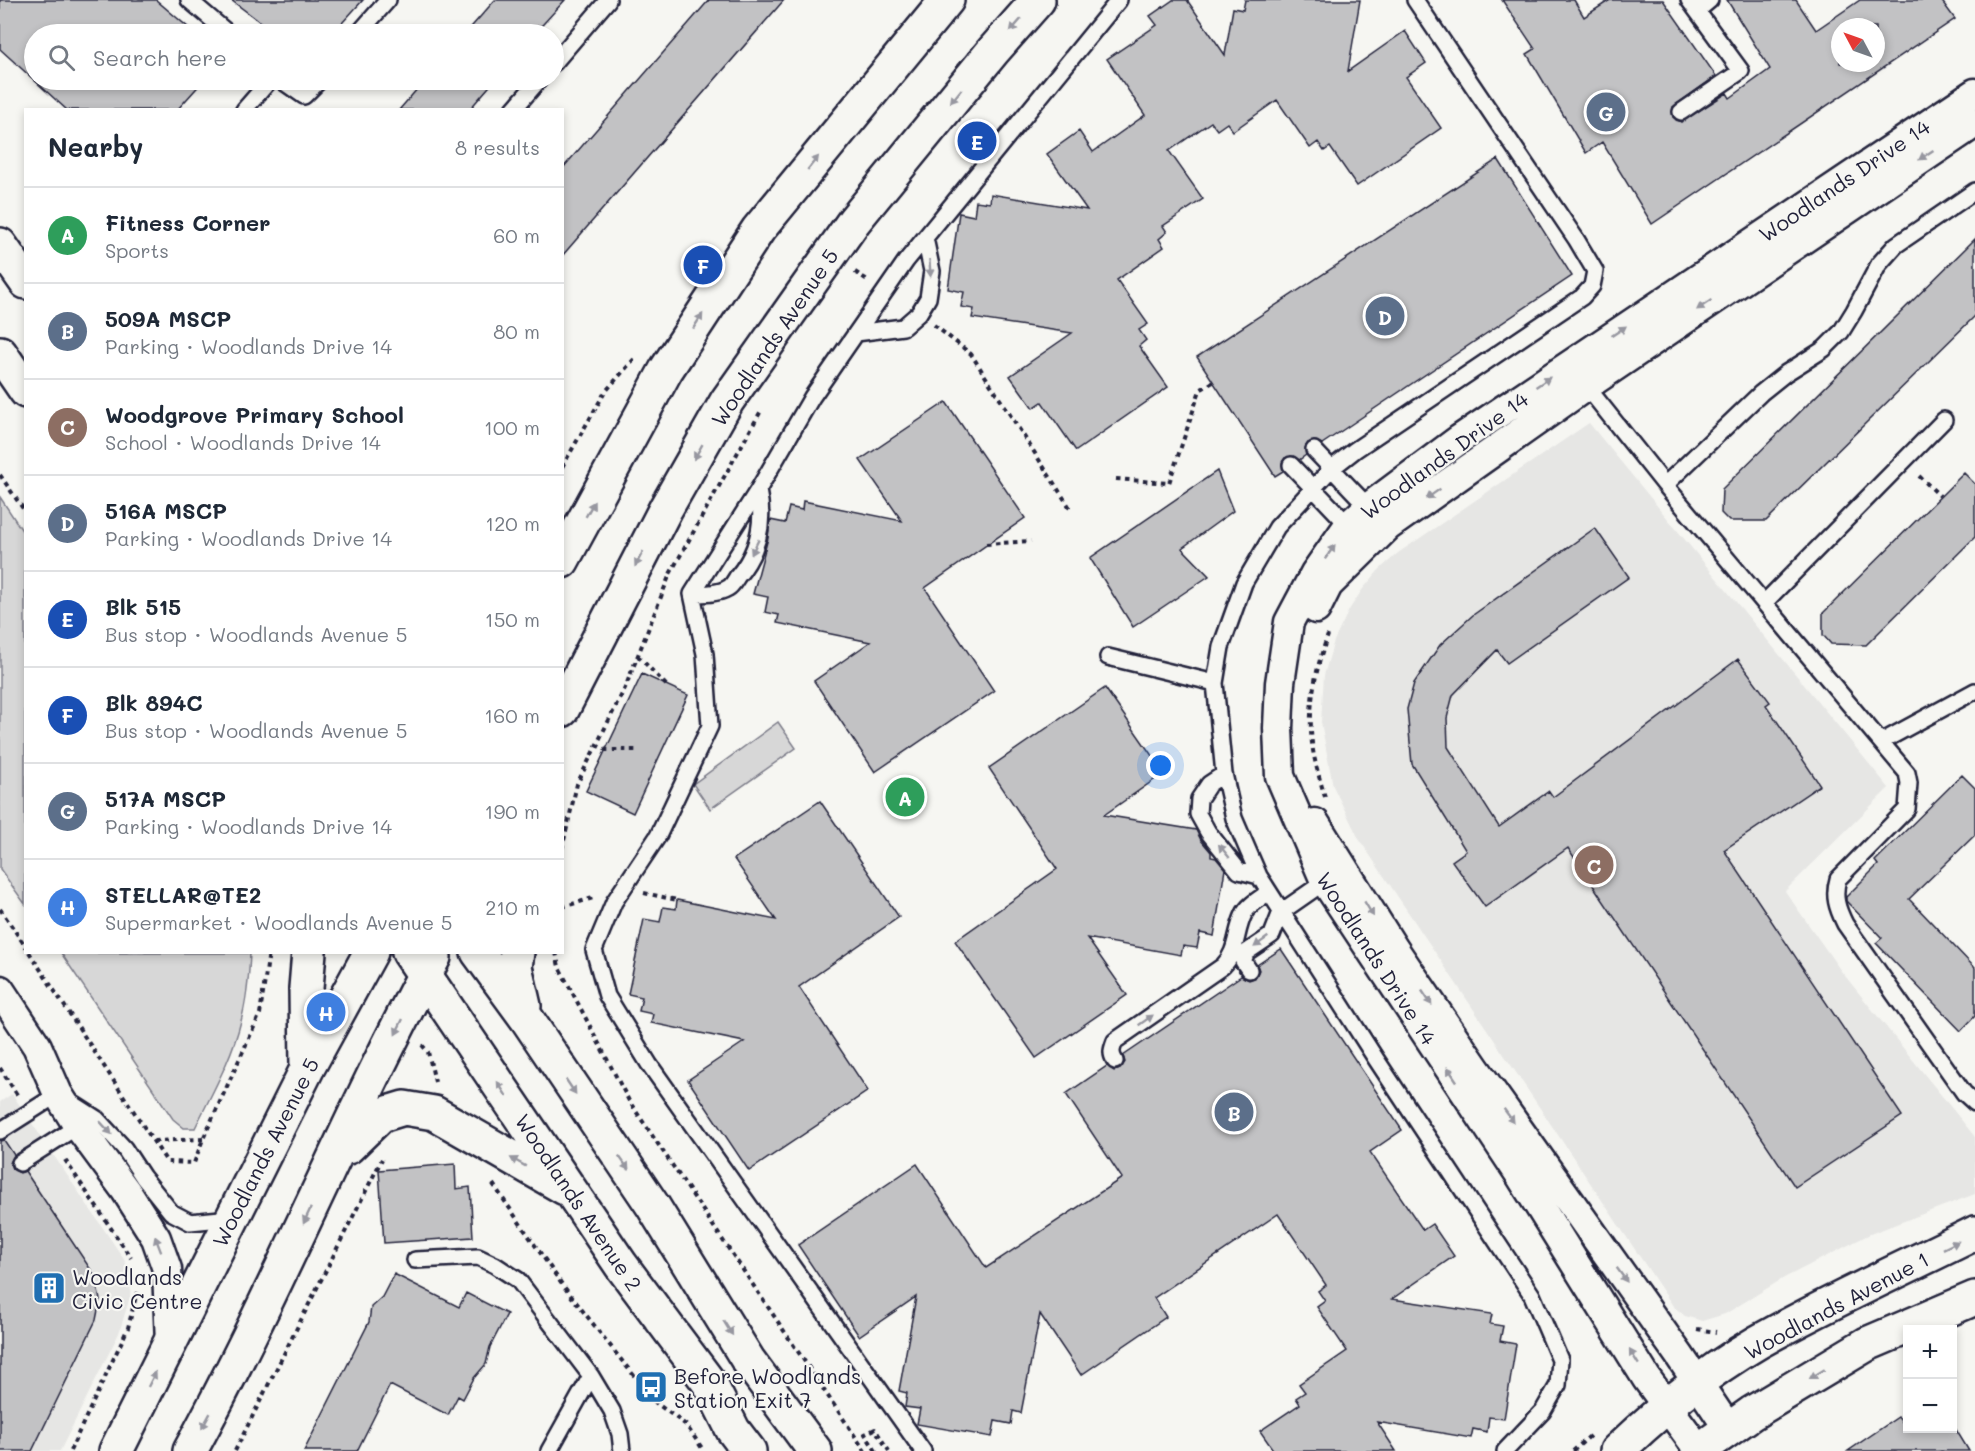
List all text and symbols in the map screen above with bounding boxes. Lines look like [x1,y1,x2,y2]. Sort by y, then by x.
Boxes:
one-way arrow [1009,18,1023,33]
north arrow [1831,18,1885,72]
search box [24,24,564,90]
icon: search [45,41,78,74]
text: Search here [93,43,227,72]
one-way arrow [950,88,963,104]
pin: G [1586,90,1626,134]
street label: Woodlands Drive 14 [1753,112,1935,247]
pin: E [958,118,996,164]
text: Nearby [48,130,143,164]
text: 8 results [455,134,540,160]
one-way arrow [1919,149,1935,161]
one-way arrow [806,155,819,171]
text: Fitness Corner [105,208,271,237]
text: A [61,222,74,248]
text: 60 m [493,222,540,248]
text: Sports [105,237,169,263]
pin: F [684,242,722,288]
street label: Woodlands Avenue 5 [705,243,843,431]
one-way arrow [925,259,935,278]
pin: D [1366,294,1404,338]
one-way arrow [1696,300,1712,311]
text: 509A MSCP [105,304,231,333]
one-way arrow [693,313,704,329]
text: B [61,318,74,344]
text: 80 m [493,318,540,344]
one-way arrow [1611,325,1627,337]
text: Parking · Woodlands Drive 14 [105,333,392,359]
one-way arrow [1535,377,1551,388]
street label: Woodlands Drive 14 [1355,385,1534,525]
text: Woodgrove Primary School [105,400,404,429]
text: C [60,414,75,440]
text: 100 m [484,414,540,440]
text: School · Woodlands Drive 14 [105,429,381,455]
one-way arrow [693,444,704,460]
one-way arrow [1426,488,1441,500]
text: 516A MSCP [105,496,227,525]
one-way arrow [585,501,595,518]
text: D [60,510,75,536]
text: 120 m [485,510,540,536]
text: Parking · Woodlands Drive 14 [105,525,392,551]
one-way arrow [750,538,759,555]
one-way arrow [1324,545,1336,561]
one-way arrow [634,551,644,568]
text: Blk 515 [105,592,181,621]
text: E [61,606,74,632]
text: 150 m [485,606,540,632]
text: Bus stop · Woodlands Avenue 5 [105,621,407,647]
text: Blk 894C [105,688,203,717]
text: F [61,702,74,728]
text: 160 m [484,702,540,728]
text: Bus stop · Woodlands Avenue 5 [105,717,407,743]
your location [1146,751,1175,780]
pin: A [886,774,924,820]
text: 517A MSCP [105,784,226,813]
text: G [60,798,75,824]
text: 190 m [485,798,540,824]
text: Parking · Woodlands Drive 14 [105,813,392,839]
pin: C [1574,842,1614,888]
one-way arrow [1218,844,1230,859]
street label: Woodlands Drive 14 [1311,866,1443,1050]
text: STELLAR@TE2 [105,880,261,909]
text: H [59,894,76,920]
text: 210 m [485,894,540,920]
one-way arrow [1364,901,1375,917]
text: Supermarket · Woodlands Avenue 5 [105,909,452,935]
one-way arrow [1253,936,1269,948]
one-way arrow [1421,989,1433,1005]
pin: H [306,990,346,1034]
one-way arrow [1137,1014,1153,1026]
one-way arrow [394,1018,403,1035]
street label: Woodlands Avenue 5 [206,1053,324,1251]
one-way arrow [1447,1066,1458,1082]
one-way arrow [566,1079,577,1095]
one-way arrow [497,1081,508,1097]
pin: B [1214,1090,1254,1134]
street label: Woodlands Avenue 2 [510,1108,648,1296]
one-way arrow [1503,1108,1514,1124]
one-way arrow [98,1121,112,1135]
one-way arrow [618,1155,630,1171]
one-way arrow [509,1157,526,1167]
one-way arrow [303,1207,312,1224]
one-way arrow [153,1235,162,1253]
one-way arrow [1943,1240,1960,1250]
street label: Woodlands Avenue 1 [1739,1245,1933,1365]
place label: Woodlands Civic Centre [72,1263,202,1314]
one-way arrow [1616,1266,1628,1282]
building icon: Woodlands Civic Centre [31,1270,67,1306]
one-way arrow [723,1320,734,1336]
map controls [1903,1325,1957,1433]
button: + [1903,1325,1957,1379]
one-way arrow [1629,1349,1640,1365]
place label: Before Woodlands Station Exit 7 [674,1362,861,1413]
one-way arrow [1809,1368,1825,1379]
bus stop icon: Before Woodlands Station Exit 7 [633,1369,669,1405]
one-way arrow [147,1371,157,1388]
button: − [1903,1379,1957,1433]
one-way arrow [201,1413,211,1430]

